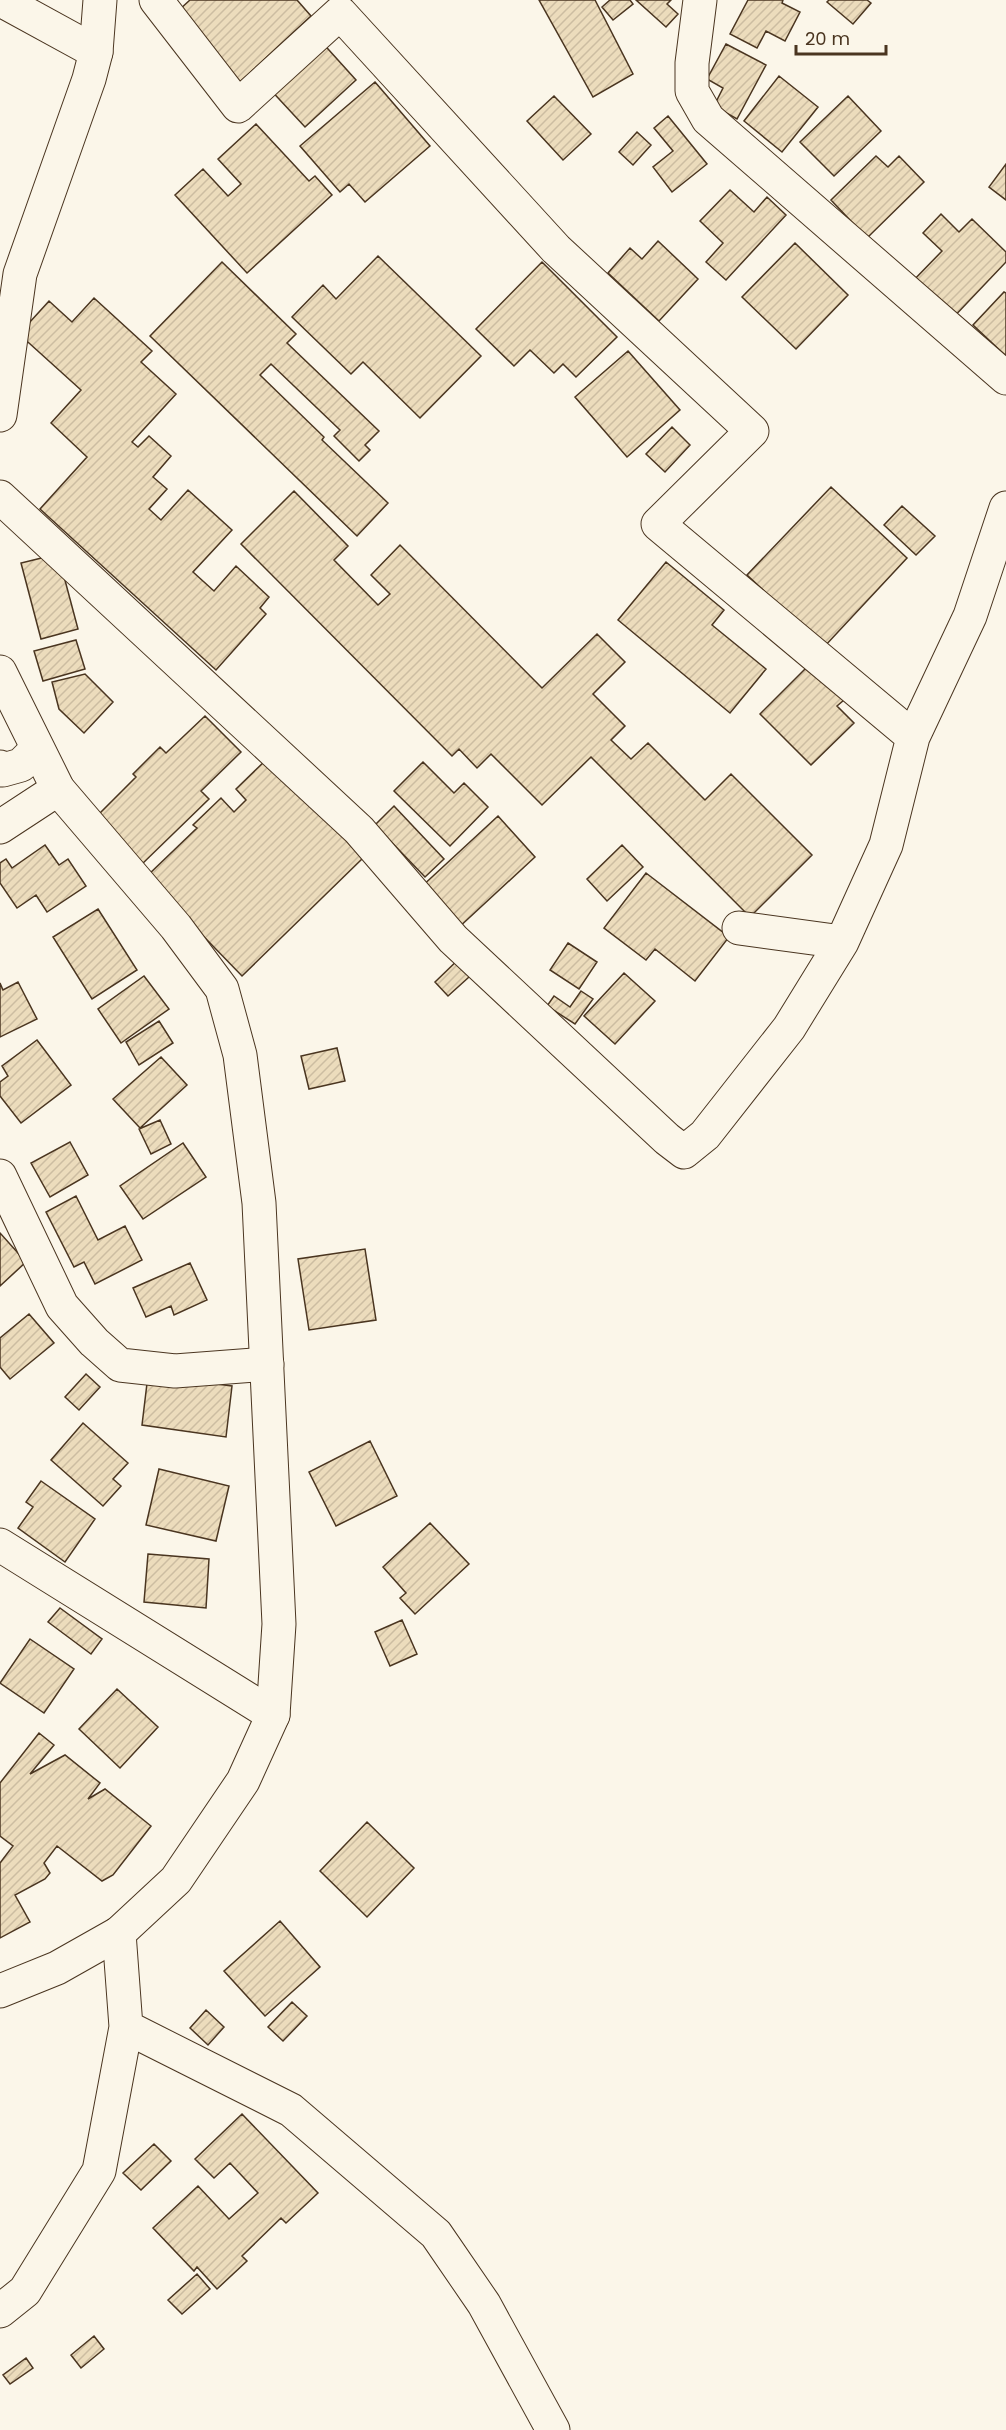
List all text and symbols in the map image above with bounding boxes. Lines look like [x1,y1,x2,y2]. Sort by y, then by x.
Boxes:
scale bar [796,18,886,56]
text: 20 m [805,26,850,51]

